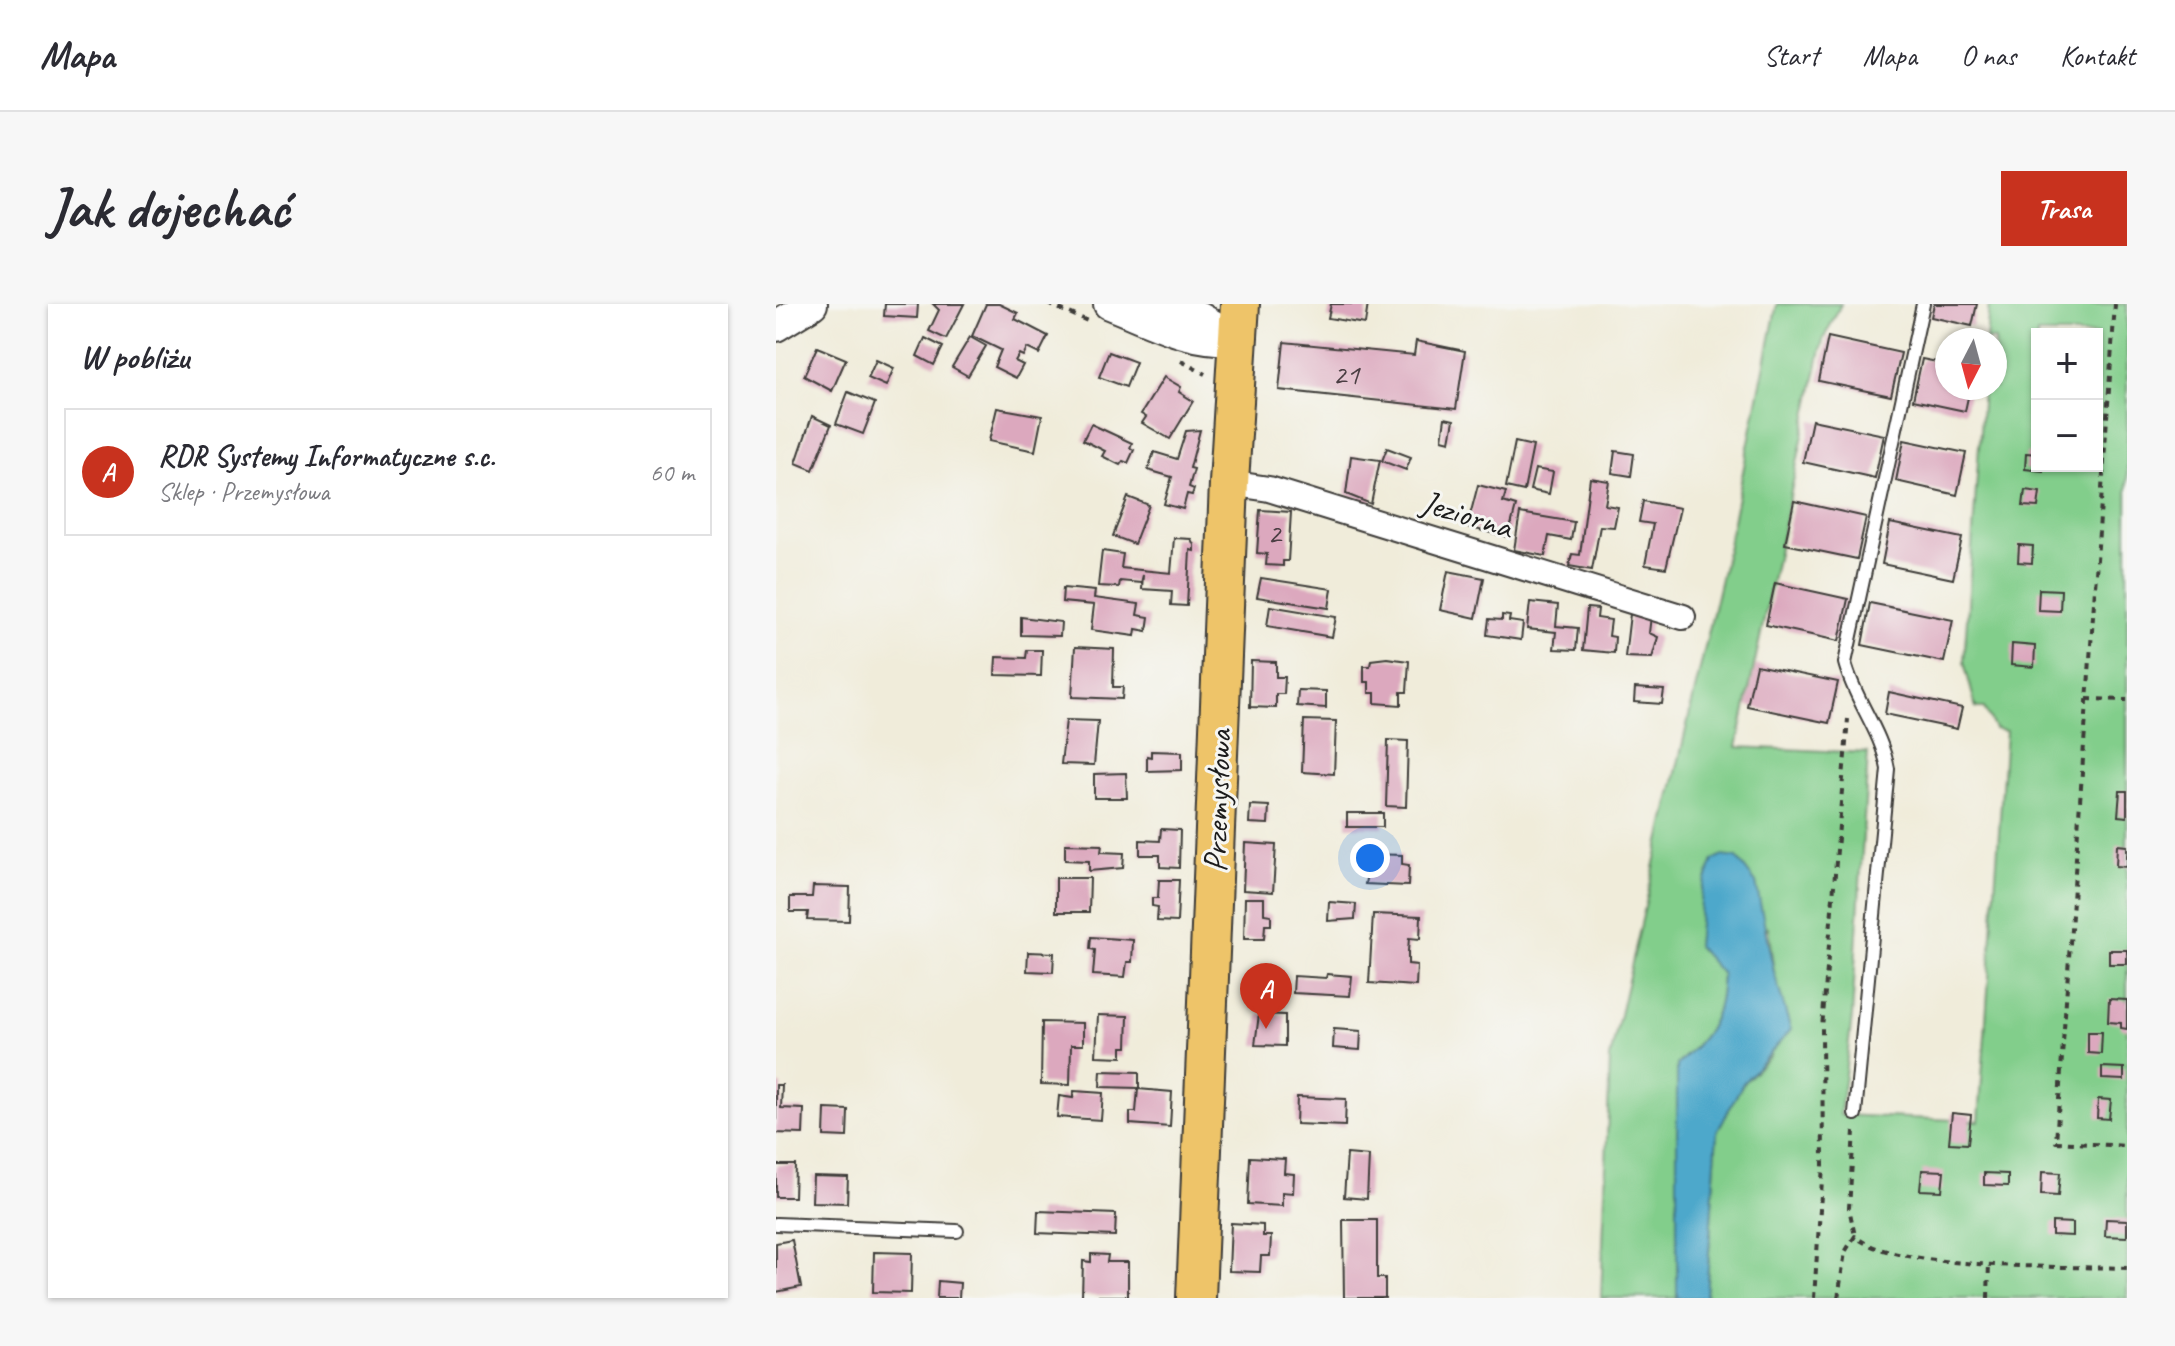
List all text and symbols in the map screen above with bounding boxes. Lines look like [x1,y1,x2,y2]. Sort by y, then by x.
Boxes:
text: Mapa [40,32,115,79]
text: Start [1764,38,1819,73]
text: Mapa [1863,38,1917,73]
text: O nas [1961,38,2016,73]
text: Kontakt [2060,38,2135,73]
button: Trasa [2001,171,2127,246]
text: Jak dojechać [48,173,289,244]
north arrow [1935,328,2007,400]
map controls [2031,328,2103,472]
button: + [2031,328,2103,400]
text: W pobliżu [80,335,189,378]
house number: 21 [1333,355,1361,393]
button: − [2031,400,2103,472]
text: RDR Systemy Informatyczne s.c. [158,437,495,475]
text: A [101,456,115,489]
text: 60 m [650,456,694,489]
text: Sklep · Przemysłowa [158,475,330,508]
street label: Jeziorna [1415,479,1520,549]
house number: 2 [1267,514,1283,552]
street label: Przemysłowa [1193,727,1241,873]
your location [1350,838,1390,878]
pin: A [1240,963,1292,1029]

